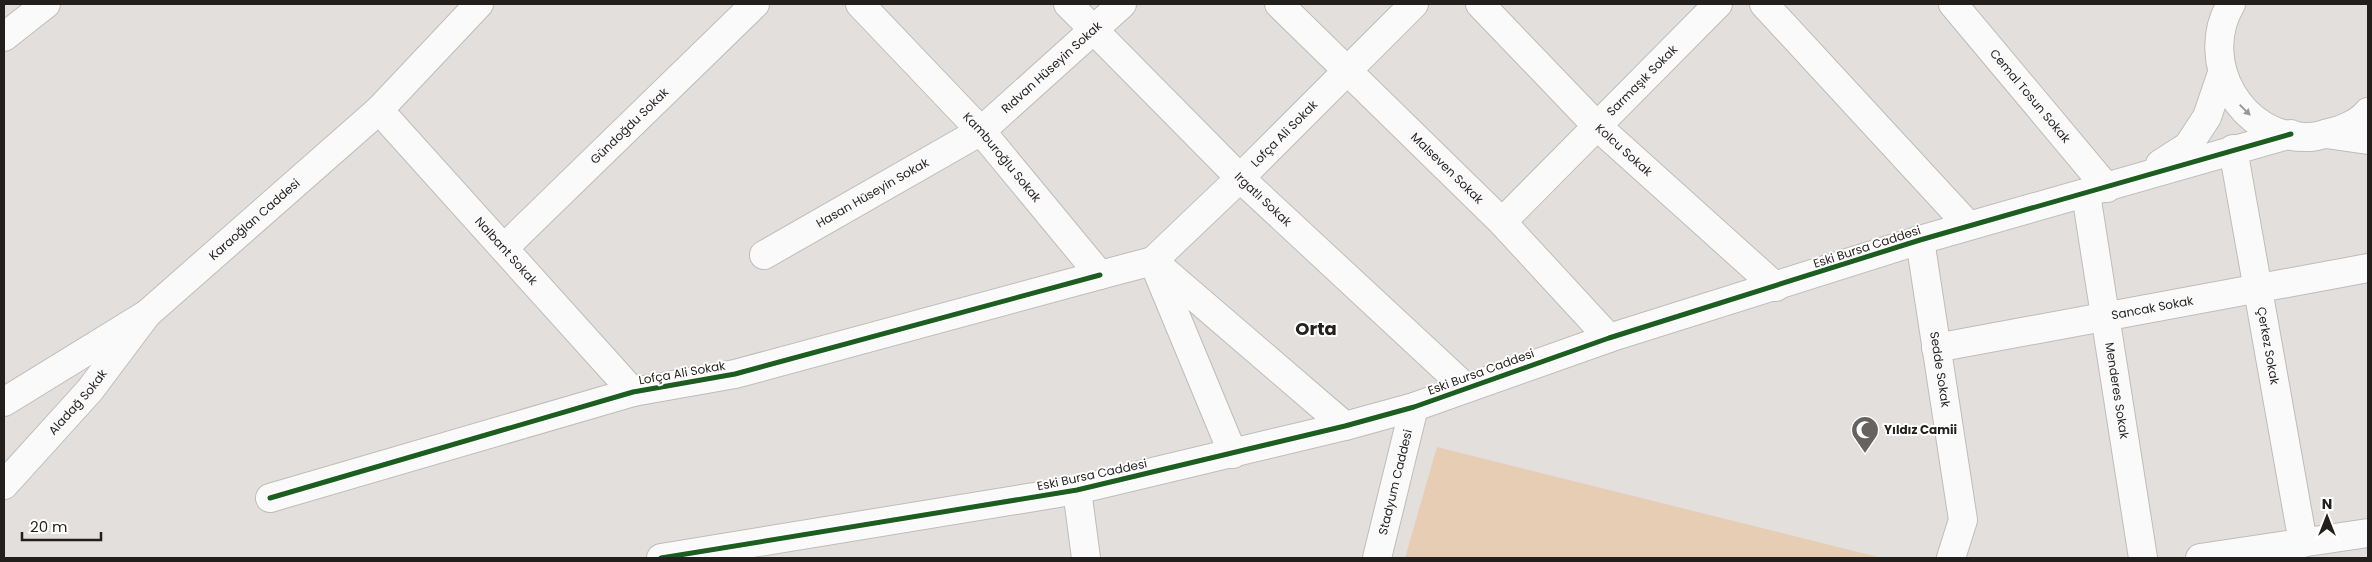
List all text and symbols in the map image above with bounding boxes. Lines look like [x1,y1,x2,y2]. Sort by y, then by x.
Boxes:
street label: Rıdvan Hüseyin Sokak [997,17,1106,117]
street label: Sarmaşık Sokak [1603,40,1681,120]
street label: Cemal Tosun Sokak [1986,45,2075,147]
street label: Gündoğdu Sokak [586,83,673,168]
street label: Lofça Ali Sokak [1247,96,1322,170]
one-way arrow [2239,104,2251,116]
street label: Kamburoğlu Sokak [959,108,1046,206]
street label: Kolcu Sokak [1592,120,1657,180]
street label: Malseven Sokak [1407,128,1488,208]
street label: Hasan Hüseyin Sokak [813,153,932,232]
street label: Irgatlı Sokak [1231,168,1296,230]
street label: Karaoğlan Caddesi [205,174,303,264]
street label: Nalbant Sokak [471,213,542,289]
street label: Eski Bursa Caddesi [1811,221,1923,272]
street label: Sancak Sokak [2110,291,2195,323]
street label: Çerkez Sokak [2253,306,2284,387]
district label: Orta [1295,316,1337,341]
street label: Sedde Sokak [1926,330,1955,409]
street label: Menderes Sokak [2101,341,2133,441]
street label: Eski Bursa Caddesi [1425,344,1536,399]
street label: Lofça Ali Sokak [637,356,727,389]
street label: Aladağ Sokak [44,365,111,438]
mosque icon: Yıldız Camii [1850,415,1880,454]
place label: Yıldız Camii [1884,421,1957,438]
street label: Stadyum Caddesi [1374,428,1416,537]
street label: Eski Bursa Caddesi [1035,455,1149,494]
north arrow [2302,492,2352,542]
text: N [2322,494,2332,514]
scale bar [22,510,101,542]
text: 20 m [30,516,68,537]

